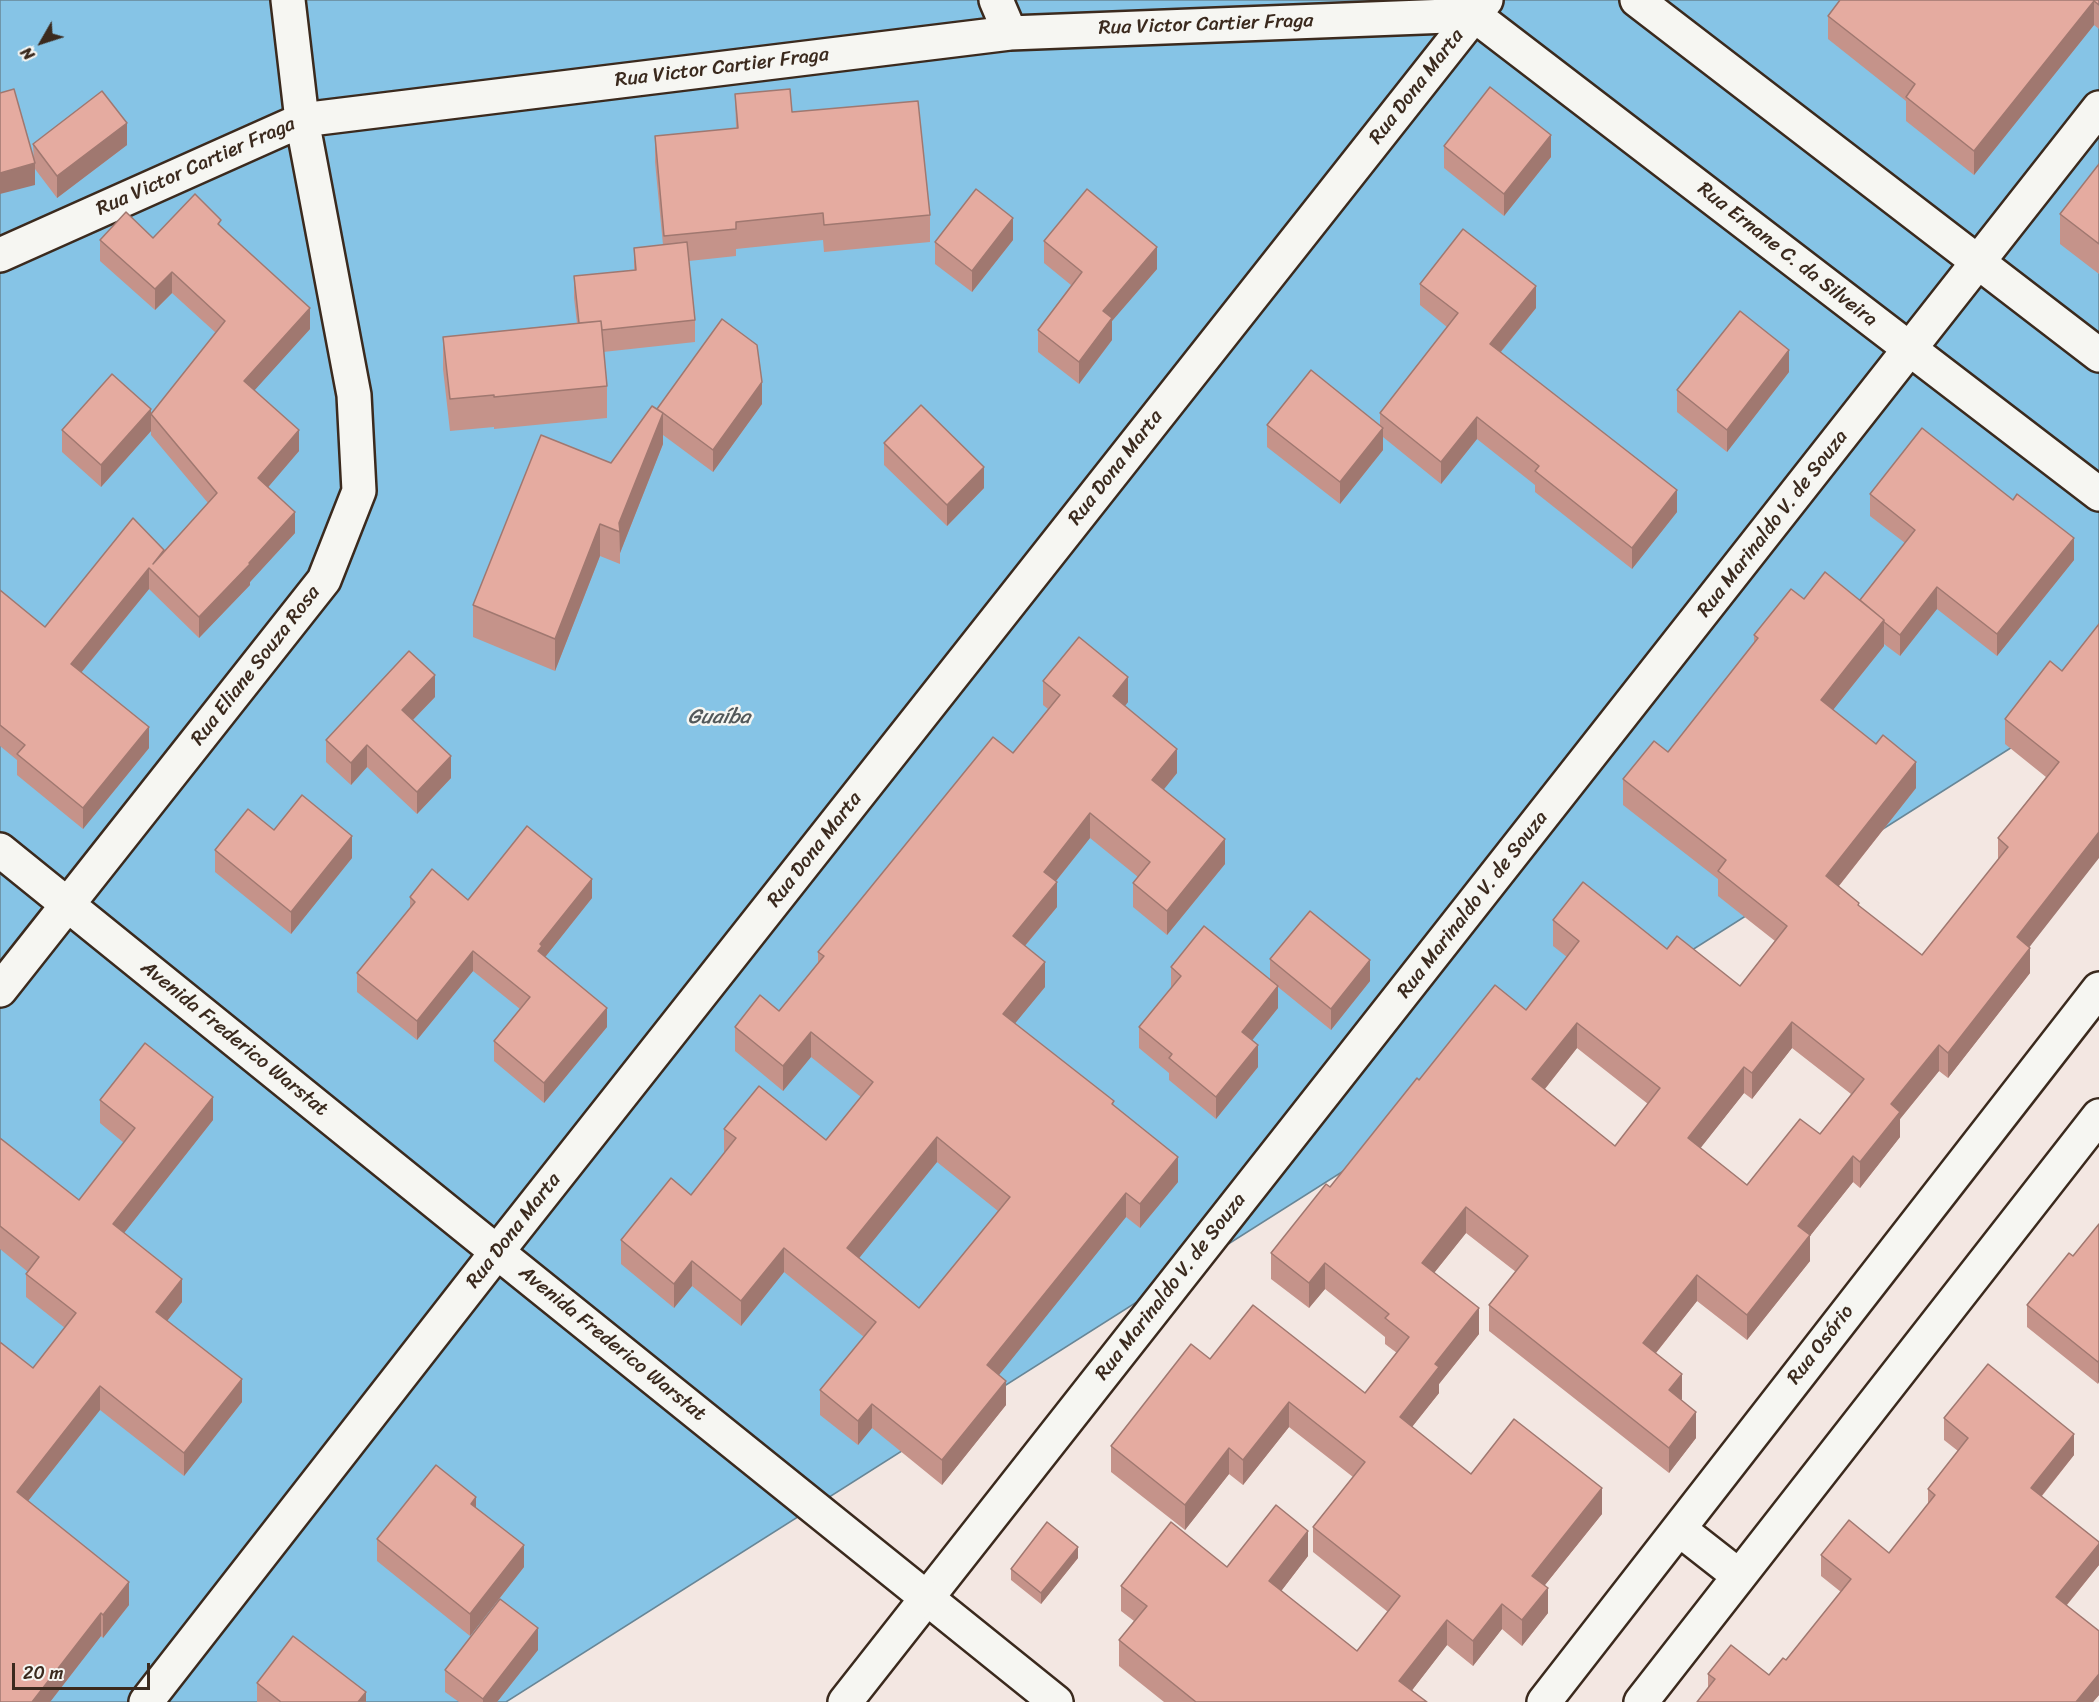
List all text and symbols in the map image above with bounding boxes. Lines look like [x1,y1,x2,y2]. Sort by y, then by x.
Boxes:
street label: Rua Victor Cartier Fraga [1098,9,1314,41]
north arrow [12,12,72,72]
street label: Rua Dona Marta [1365,25,1469,149]
text: N [13,40,42,67]
street label: Rua Victor Cartier Fraga [614,43,830,93]
street label: Rua Victor Cartier Fraga [93,112,299,222]
street label: Rua Ernane C. da Silveira [1692,177,1882,333]
street label: Rua Dona Marta [1064,406,1168,530]
street label: Rua Marinaldo V. de Souza [1693,426,1853,622]
street label: Rua Eliane Souza Rosa [186,581,326,751]
water label: Guaíba [688,705,750,731]
street label: Rua Dona Marta [763,788,867,912]
street label: Rua Marinaldo V. de Souza [1393,807,1553,1003]
street label: Avenida Frederico Warstat [136,956,332,1122]
street label: Rua Dona Marta [462,1169,566,1293]
street label: Rua Marinaldo V. de Souza [1091,1189,1251,1385]
street label: Avenida Frederico Warstat [514,1261,710,1427]
street label: Rua Osório [1783,1300,1859,1390]
scale bar [15,1651,153,1689]
text: 20 m [23,1657,63,1689]

